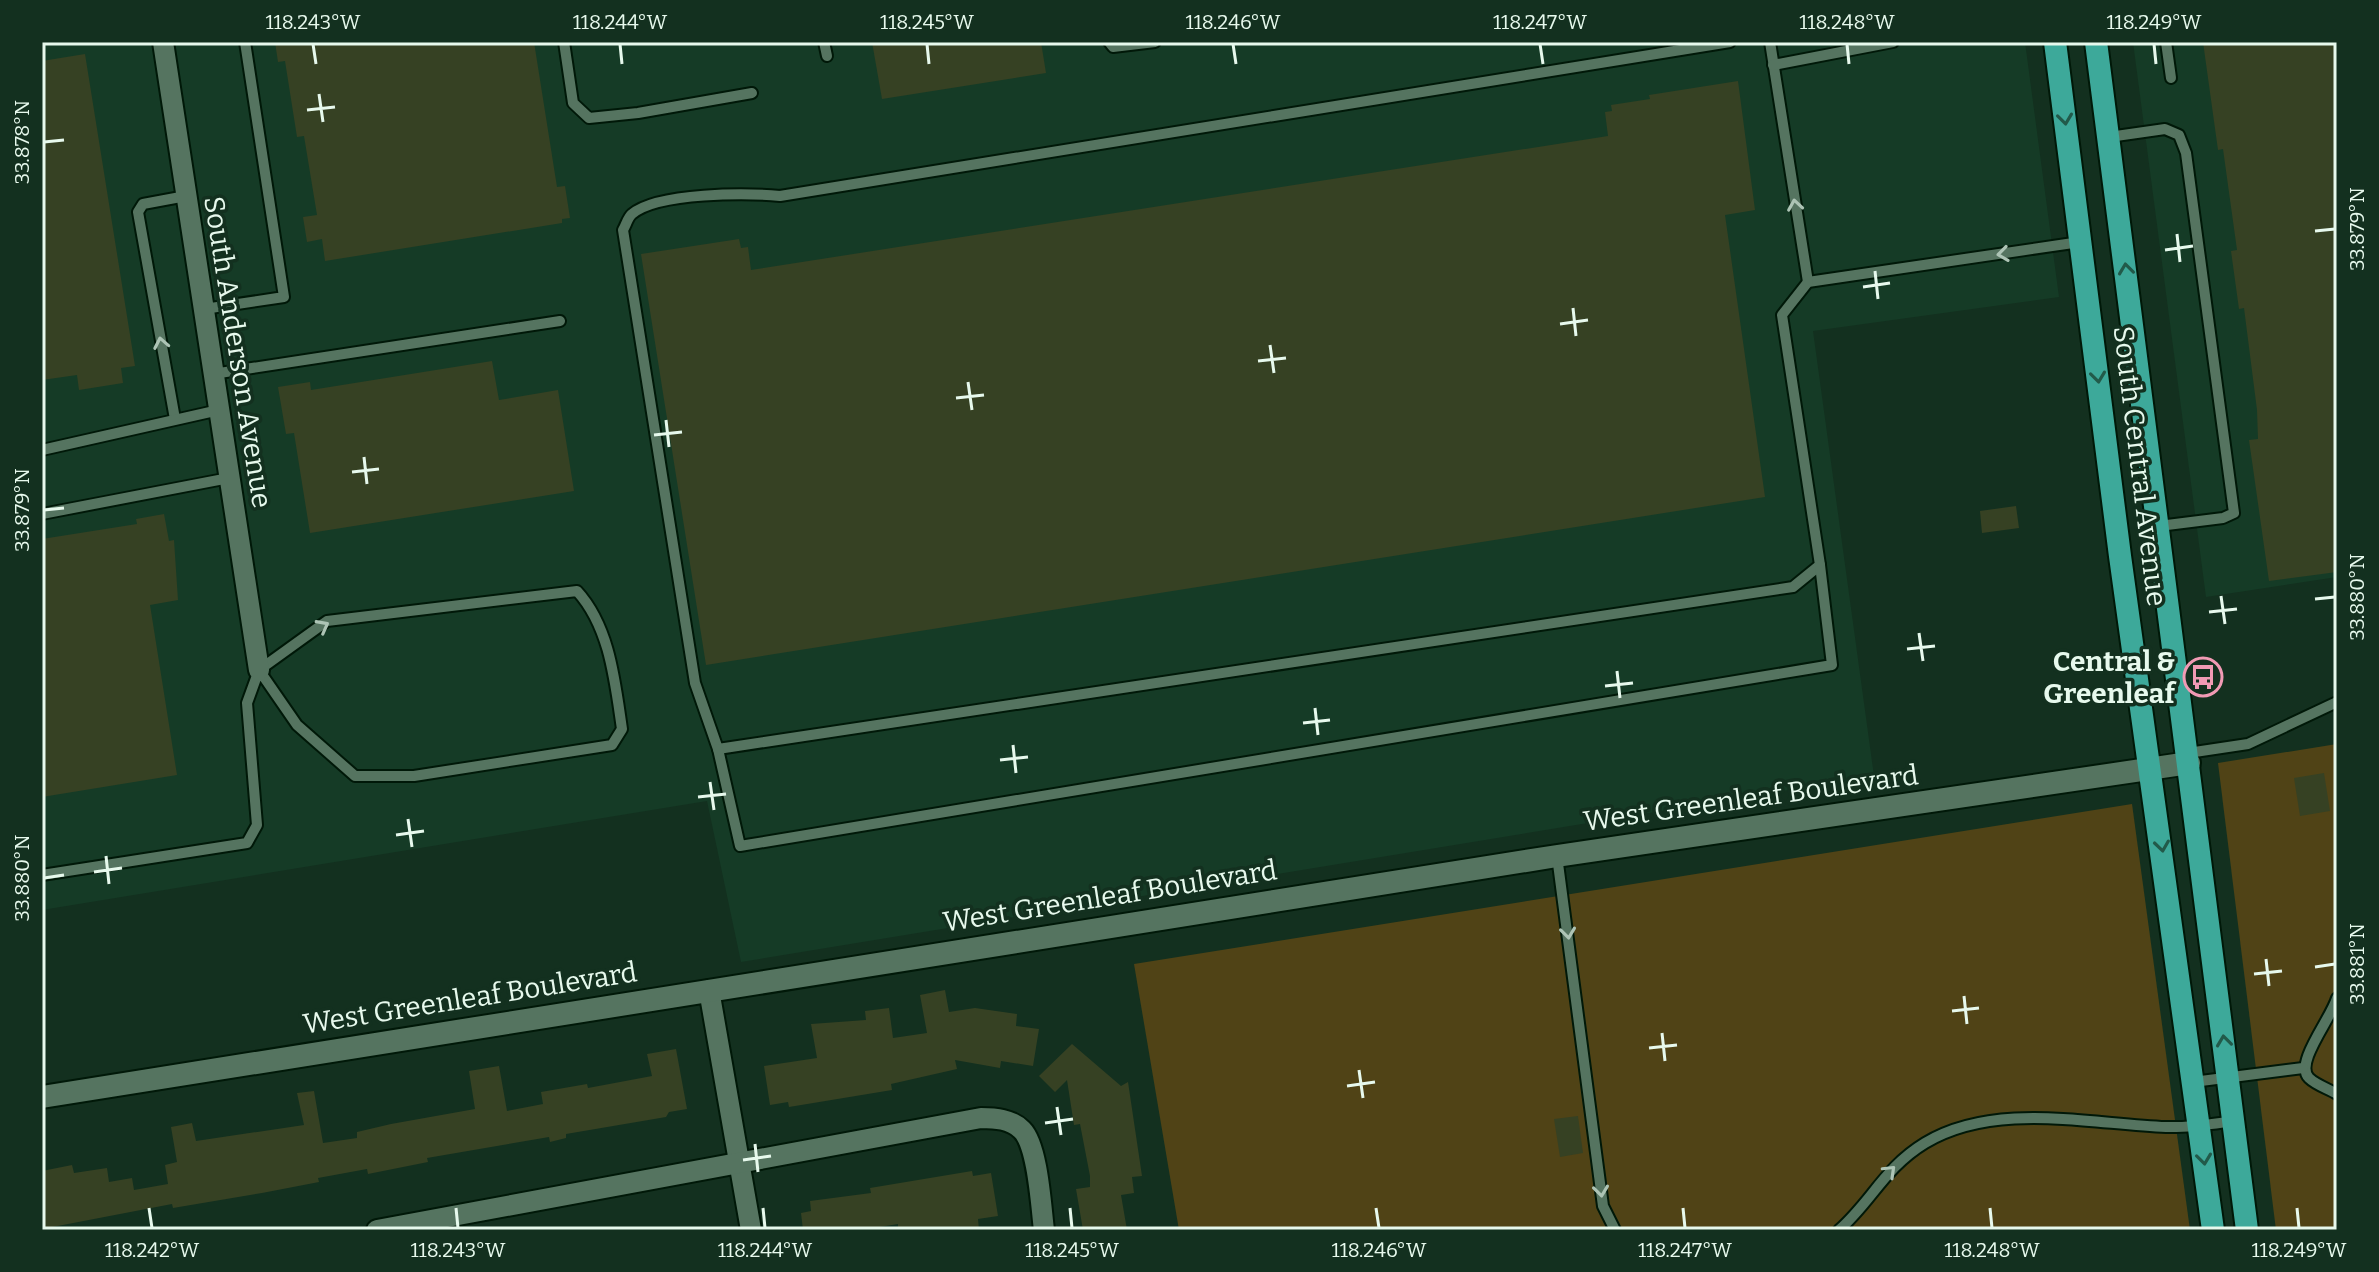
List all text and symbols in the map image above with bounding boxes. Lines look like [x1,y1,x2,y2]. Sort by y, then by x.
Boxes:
text: 118.243°W [265,10,361,34]
text: 118.244°W [573,10,668,34]
text: 118.245°W [880,10,975,34]
text: 118.246°W [1186,10,1281,34]
text: 118.247°W [1493,10,1588,34]
text: 118.248°W [1799,10,1895,34]
text: 118.249°W [2106,10,2202,34]
text: 33.878°N [10,100,34,184]
one-way arrow [2056,113,2073,126]
text: 33.879°N [2345,187,2369,271]
street label: South Anderson Avenue [197,194,279,510]
one-way arrow [1788,199,1805,212]
one-way arrow [1996,245,2010,262]
one-way arrow [2117,262,2134,275]
street label: South Central Avenue [2106,324,2174,608]
one-way arrow [153,336,170,349]
one-way arrow [2089,371,2106,384]
text: 33.879°N [10,468,34,552]
text: 33.880°N [2345,553,2369,641]
one-way arrow [315,621,329,636]
place label: Central & Greenleaf [2043,645,2178,710]
bus stop icon: Central & Greenleaf [2182,656,2224,698]
street label: West Greenleaf Boulevard [1581,758,1921,838]
text: 33.880°N [10,834,34,922]
one-way arrow [2153,839,2170,853]
street label: West Greenleaf Boulevard [941,853,1279,939]
text: 33.881°N [2345,923,2369,1005]
one-way arrow [1560,927,1577,940]
street label: West Greenleaf Boulevard [301,955,639,1041]
one-way arrow [2216,1035,2233,1048]
one-way arrow [2195,1153,2212,1166]
one-way arrow [1881,1166,1895,1181]
one-way arrow [1593,1185,1610,1198]
text: 118.242°W [105,1238,200,1262]
text: 118.243°W [410,1238,506,1262]
text: 118.244°W [718,1238,813,1262]
text: 118.245°W [1025,1238,1120,1262]
text: 118.246°W [1332,1238,1427,1262]
text: 118.247°W [1638,1238,1733,1262]
text: 118.248°W [1944,1238,2040,1262]
text: 118.249°W [2251,1238,2347,1262]

